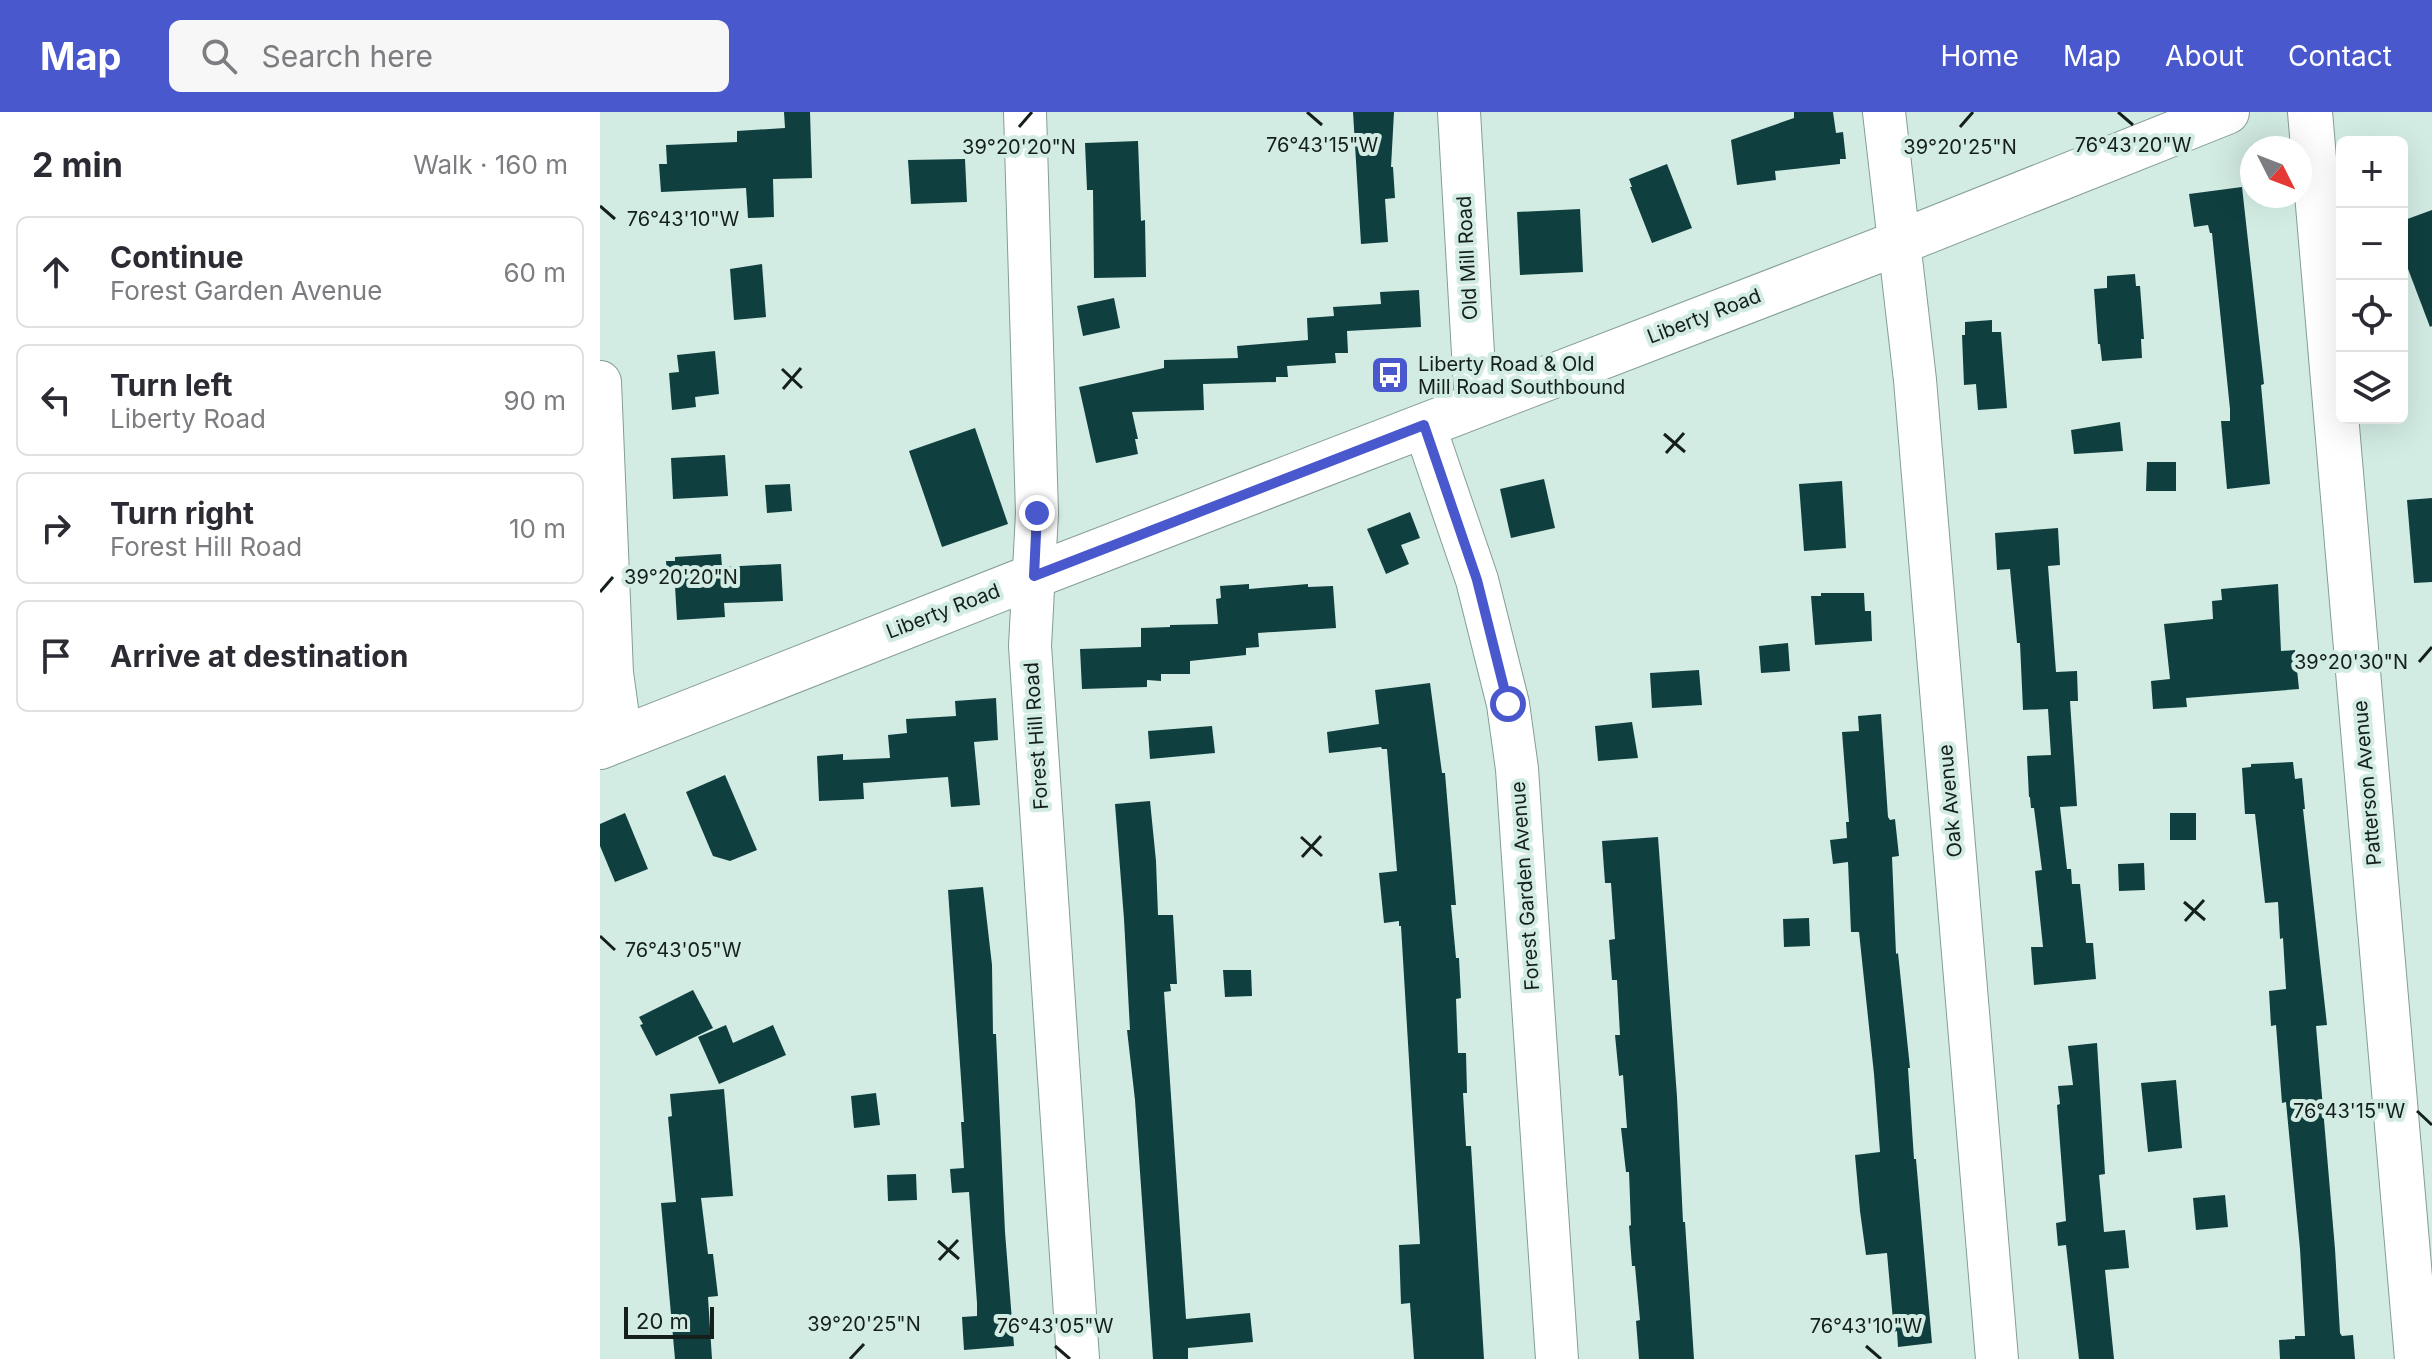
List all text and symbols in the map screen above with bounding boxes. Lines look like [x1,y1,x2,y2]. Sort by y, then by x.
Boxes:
search box [169,20,729,92]
text: Map [40,33,121,79]
icon: search [197,34,241,78]
text: Search here [261,38,433,74]
text: Home [1940,39,2019,73]
text: Map [2063,39,2121,73]
text: About [2165,39,2244,73]
text: Contact [2288,39,2392,73]
text: 76°43'15"W [1266,133,1378,157]
text: 76°43'20"W [2075,133,2192,157]
text: 39°20'20"N [962,135,1076,159]
text: 39°20'25"N [1903,135,2017,159]
north arrow [2240,136,2312,208]
map controls [2336,136,2408,424]
button: + [2336,136,2408,208]
text: 2 min [32,144,123,185]
text: Walk · 160 m [413,149,568,180]
street label: Old Mill Road [1452,195,1482,321]
text: 76°43'10"W [627,207,740,231]
button: − [2336,208,2408,280]
text: Continue [110,239,244,275]
icon: ahead [34,250,78,294]
text: 60 m [503,257,566,288]
text: Forest Garden Avenue [110,275,382,306]
button: locate [2336,280,2408,352]
street label: Liberty Road [1644,283,1764,349]
place label: Liberty Road & Old Mill Road Southbound [1418,352,1625,399]
button: layers [2336,352,2408,424]
bus stop icon: Liberty Road & Old Mill Road Southbound [1369,354,1411,396]
text: Turn left [110,367,232,403]
icon: left [34,378,78,422]
text: 90 m [503,385,566,416]
text: Liberty Road [110,403,266,434]
text: Turn right [110,495,254,531]
route end [1019,495,1055,531]
icon: right [34,506,78,550]
text: 10 m [509,513,566,544]
text: Forest Hill Road [110,531,302,562]
text: 39°20'20"N [624,565,738,589]
street label: Liberty Road [883,578,1003,644]
icon: arrive [34,634,78,678]
text: Arrive at destination [110,638,408,674]
text: 39°20'30"N [2294,650,2408,674]
street label: Forest Hill Road [1019,661,1053,811]
route start [1490,686,1526,722]
street label: Patterson Avenue [2348,699,2386,867]
street label: Oak Avenue [1933,743,1967,859]
street label: Forest Garden Avenue [1506,781,1544,991]
text: 76°43'05"W [625,938,742,962]
text: 76°43'15"W [2293,1099,2405,1123]
scale bar [624,1303,714,1339]
text: 20 m [636,1308,689,1334]
text: 39°20'25"N [807,1312,921,1336]
text: 76°43'05"W [997,1314,1114,1338]
text: 76°43'10"W [1810,1314,1923,1338]

